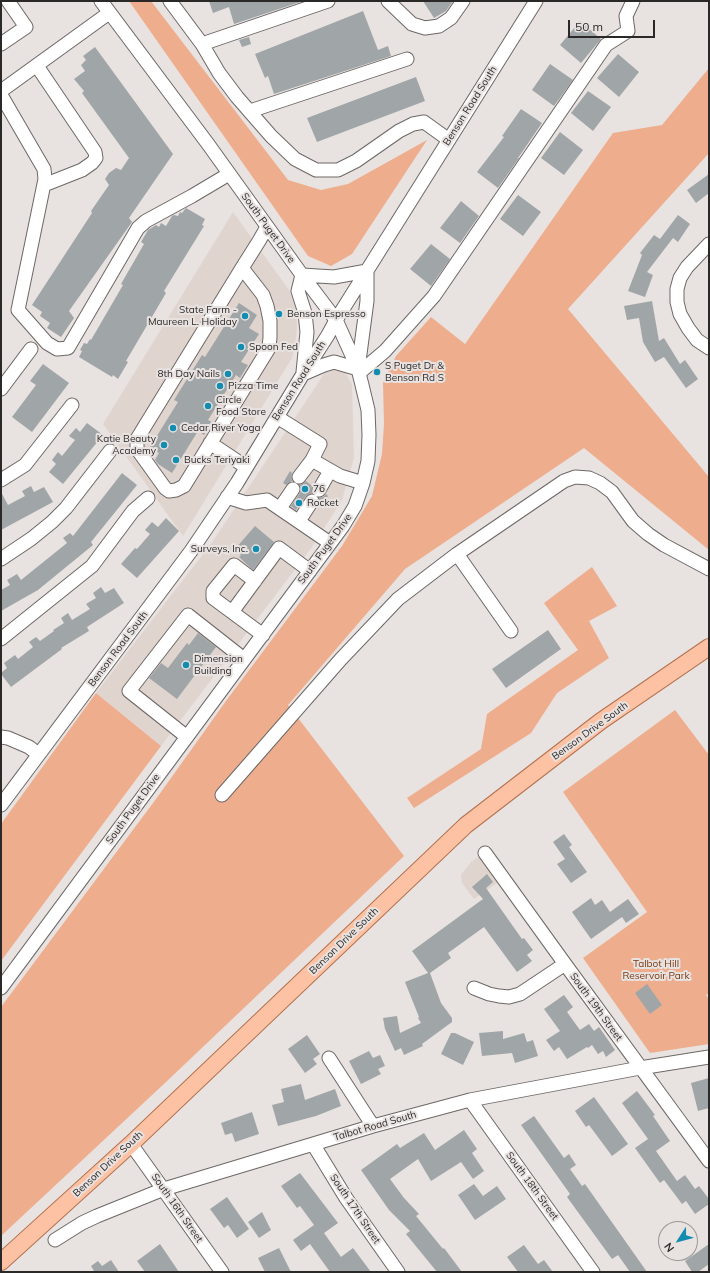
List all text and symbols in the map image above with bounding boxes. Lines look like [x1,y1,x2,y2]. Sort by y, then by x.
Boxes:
scale bar [570,12,657,38]
text: 50 m [575,19,603,34]
street label: Benson Road South [441,64,499,148]
street label: South Puget Drive [239,191,297,265]
place label: State Farm - Maureen L. Holiday [148,304,237,328]
place label: Benson Espresso [287,308,366,320]
marker: Benson Espresso [274,309,284,319]
marker: State Farm - Maureen L. Holiday [240,311,250,321]
street label: Benson Road South [270,339,328,423]
place label: Spoon Fed [249,341,298,353]
marker: Spoon Fed [236,342,246,352]
place label: S Puget Dr & Benson Rd S [385,360,444,384]
marker: S Puget Dr & Benson Rd S [372,367,382,377]
place label: 8th Day Nails [158,368,220,380]
marker: 8th Day Nails [223,369,233,379]
place label: Pizza Time [228,380,278,392]
marker: Pizza Time [215,381,225,391]
place label: Circle Food Store [216,394,266,418]
marker: Circle Food Store [203,401,213,411]
place label: Cedar River Yoga [181,422,260,434]
marker: Cedar River Yoga [168,423,178,433]
place label: Katie Beauty Academy [97,433,156,456]
marker: Katie Beauty Academy [159,440,169,450]
place label: Bucks Teriyaki [184,454,250,466]
marker: Bucks Teriyaki [171,455,181,465]
place label: 76 [313,483,325,495]
marker: 76 [300,484,310,494]
place label: Rocket [307,497,338,509]
marker: Rocket [294,498,304,508]
street label: South Puget Drive [296,512,354,586]
place label: Surveys, Inc. [191,543,248,555]
marker: Surveys, Inc. [251,544,261,554]
street label: Benson Road South [86,609,150,689]
place label: Dimension Building [194,653,243,676]
marker: Dimension Building [181,660,191,670]
street label: Benson Drive South [550,699,630,763]
street label: South Puget Drive [104,772,162,846]
street label: Benson Drive South [307,905,381,977]
park label: Talbot Hill Reservoir Park [622,958,690,982]
street label: South 19th Street [567,971,625,1043]
street label: Talbot Road South [332,1108,418,1144]
street label: Benson Drive South [71,1129,145,1199]
street label: South 18th Street [503,1150,561,1222]
street label: South 16th Street [149,1171,205,1245]
street label: South 17th Street [327,1172,383,1246]
north arrow [658,1221,698,1261]
text: N [661,1240,677,1255]

